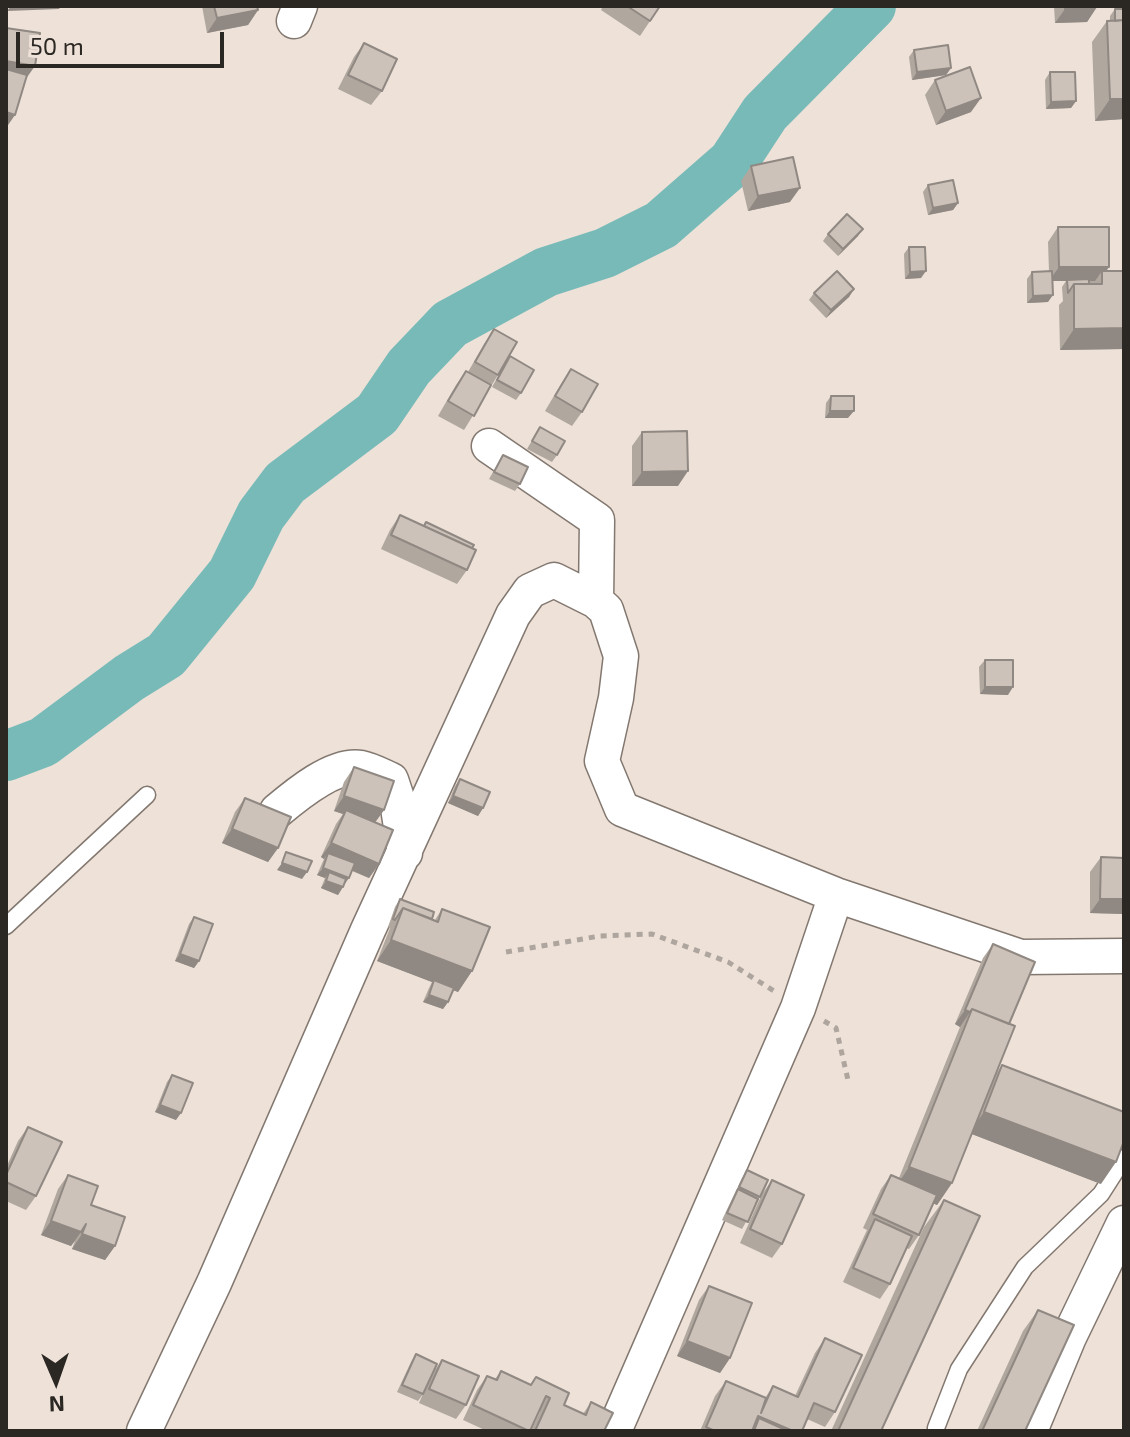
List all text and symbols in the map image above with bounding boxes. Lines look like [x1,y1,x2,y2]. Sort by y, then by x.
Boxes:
scale bar [20,16,228,66]
text: 50 m [30,31,84,60]
north arrow [16,1341,96,1421]
text: N [48,1392,65,1418]

